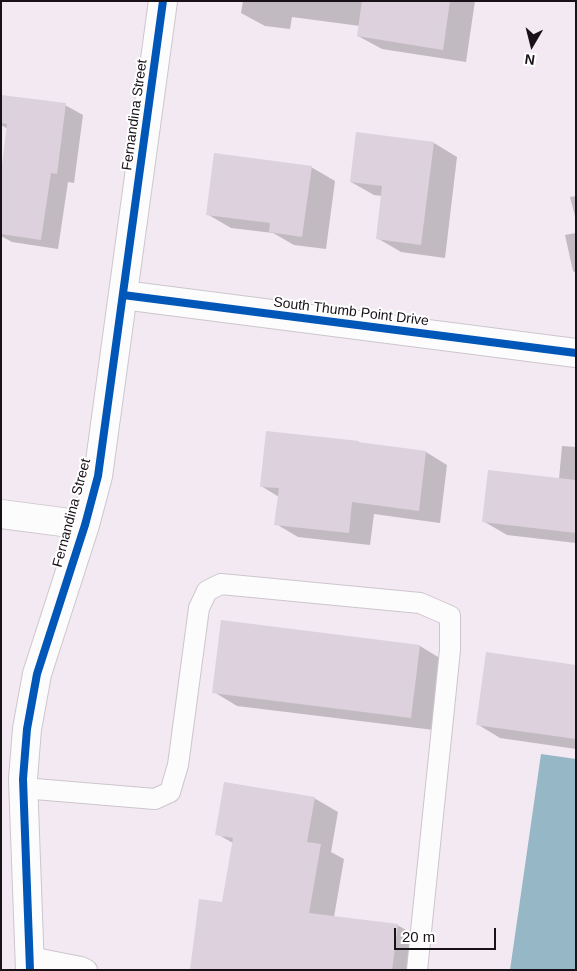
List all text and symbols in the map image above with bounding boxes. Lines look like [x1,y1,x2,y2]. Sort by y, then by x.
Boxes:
north arrow [507,20,557,70]
text: N [524,51,536,68]
street label: Fernandina Street [119,58,151,172]
street label: South Thumb Point Drive [272,294,430,330]
street label: Fernandina Street [49,457,95,569]
scale bar [397,918,500,950]
text: 20 m [402,928,435,945]

